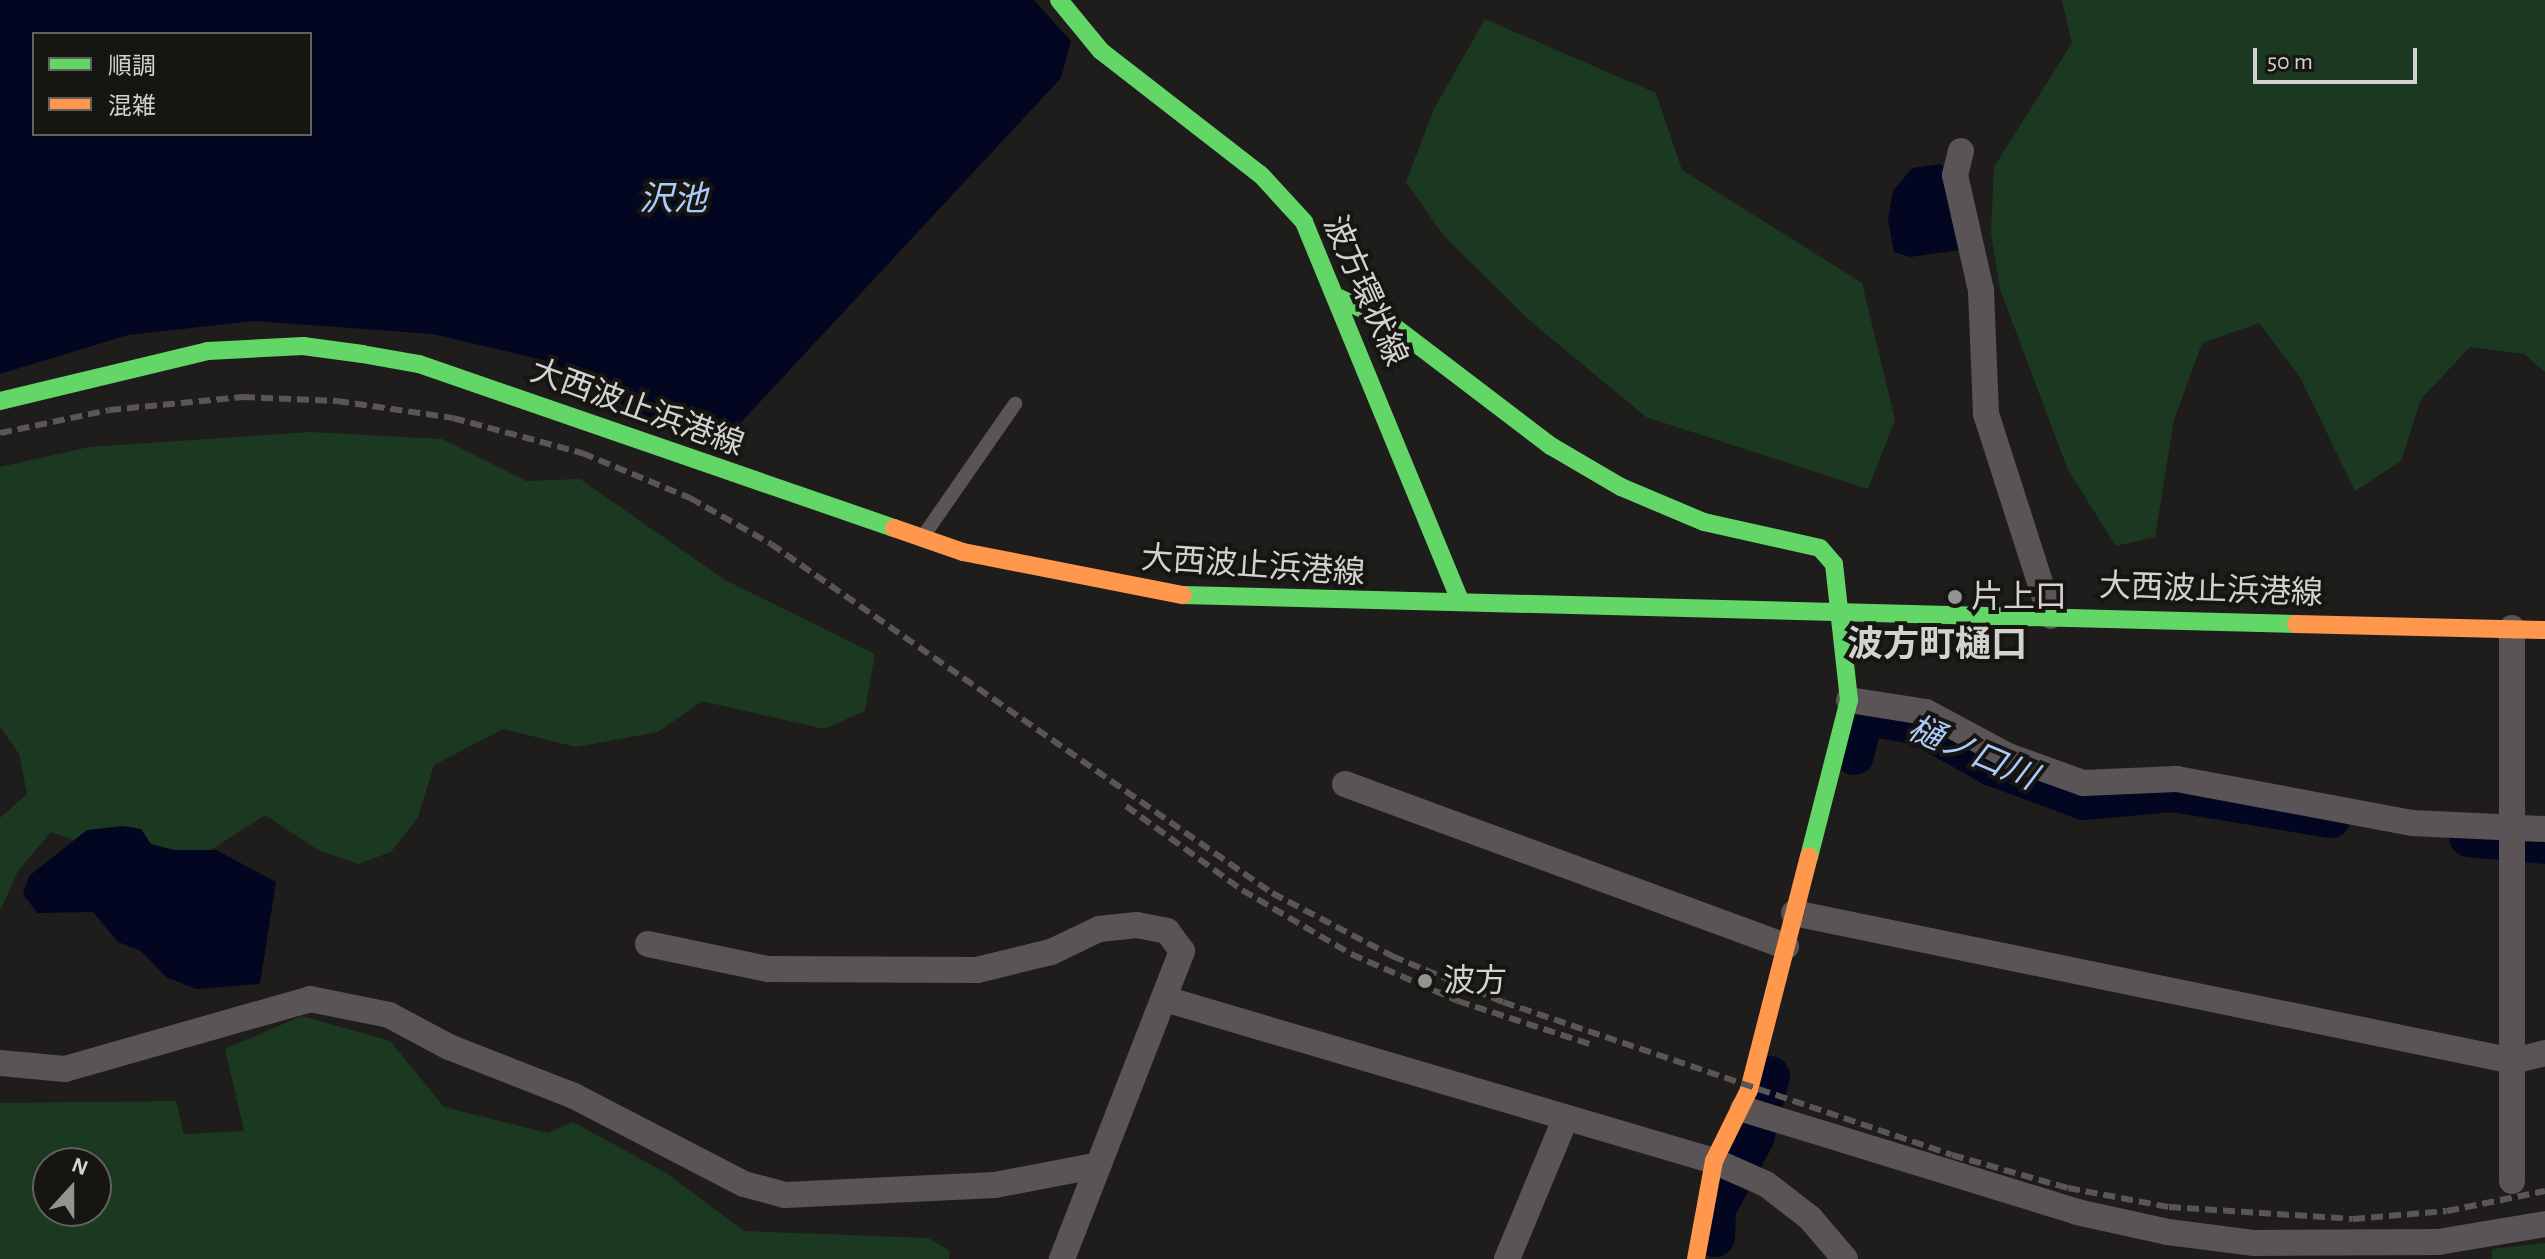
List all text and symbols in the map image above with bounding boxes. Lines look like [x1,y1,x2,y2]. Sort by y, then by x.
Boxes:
legend [32,32,312,136]
scale bar [2257,32,2421,82]
text: 50 m [2267,50,2313,74]
text: 順調 [108,55,156,79]
text: 混雑 [108,95,156,119]
water label: 沢池 [639,181,707,221]
street label: 波方環状線 [1315,210,1415,372]
street label: 大西波止浜港線 [525,352,749,464]
street label: 大西波止浜港線 [1140,539,1366,593]
street label: 大西波止浜港線 [2098,567,2324,613]
place label: 片上口 [1971,578,2067,616]
marker: 片上口 [1946,588,1964,606]
district label: 波方町樋口 [1847,624,2027,668]
water label: 樋ノ口川 [1901,709,2043,799]
place label: 波方 [1443,962,1507,1000]
marker: 波方 [1414,970,1436,992]
north arrow [32,1147,112,1227]
text: N [69,1153,91,1179]

